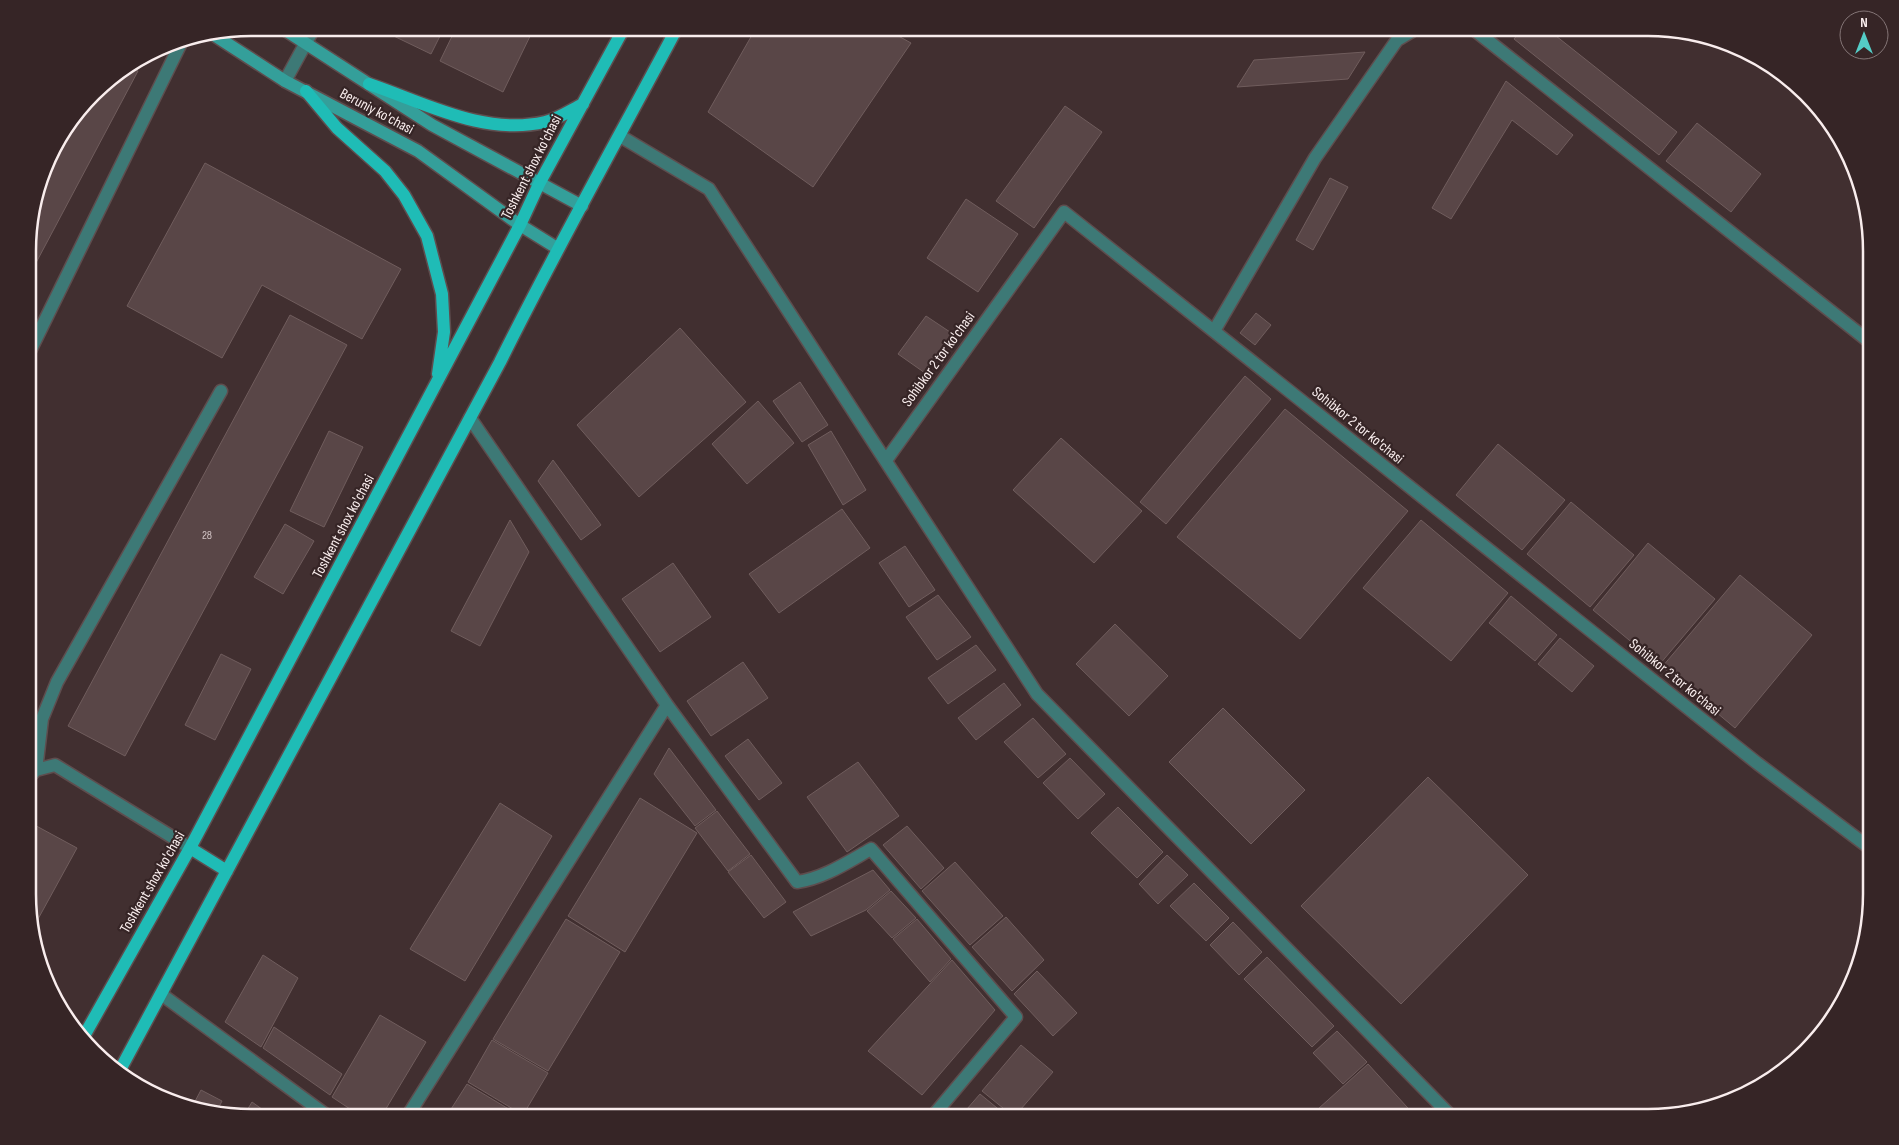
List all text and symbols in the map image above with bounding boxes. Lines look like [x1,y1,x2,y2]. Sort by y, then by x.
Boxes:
north arrow [1839,10,1889,60]
text: N [1860,14,1868,31]
street label: Beruniy ko'chasi [336,84,417,139]
street label: Toshkent shox ko'chasi [497,112,566,223]
street label: Sohibkor 2 tor ko'chasi [898,308,979,410]
street label: Sohibkor 2 tor ko'chasi [1308,383,1408,468]
street label: Toshkent shox ko'chasi [308,471,379,581]
house number: 28 [202,528,212,543]
street label: Sohibkor 2 tor ko'chasi [1625,635,1725,720]
street label: Toshkent shox ko'chasi [116,828,189,937]

